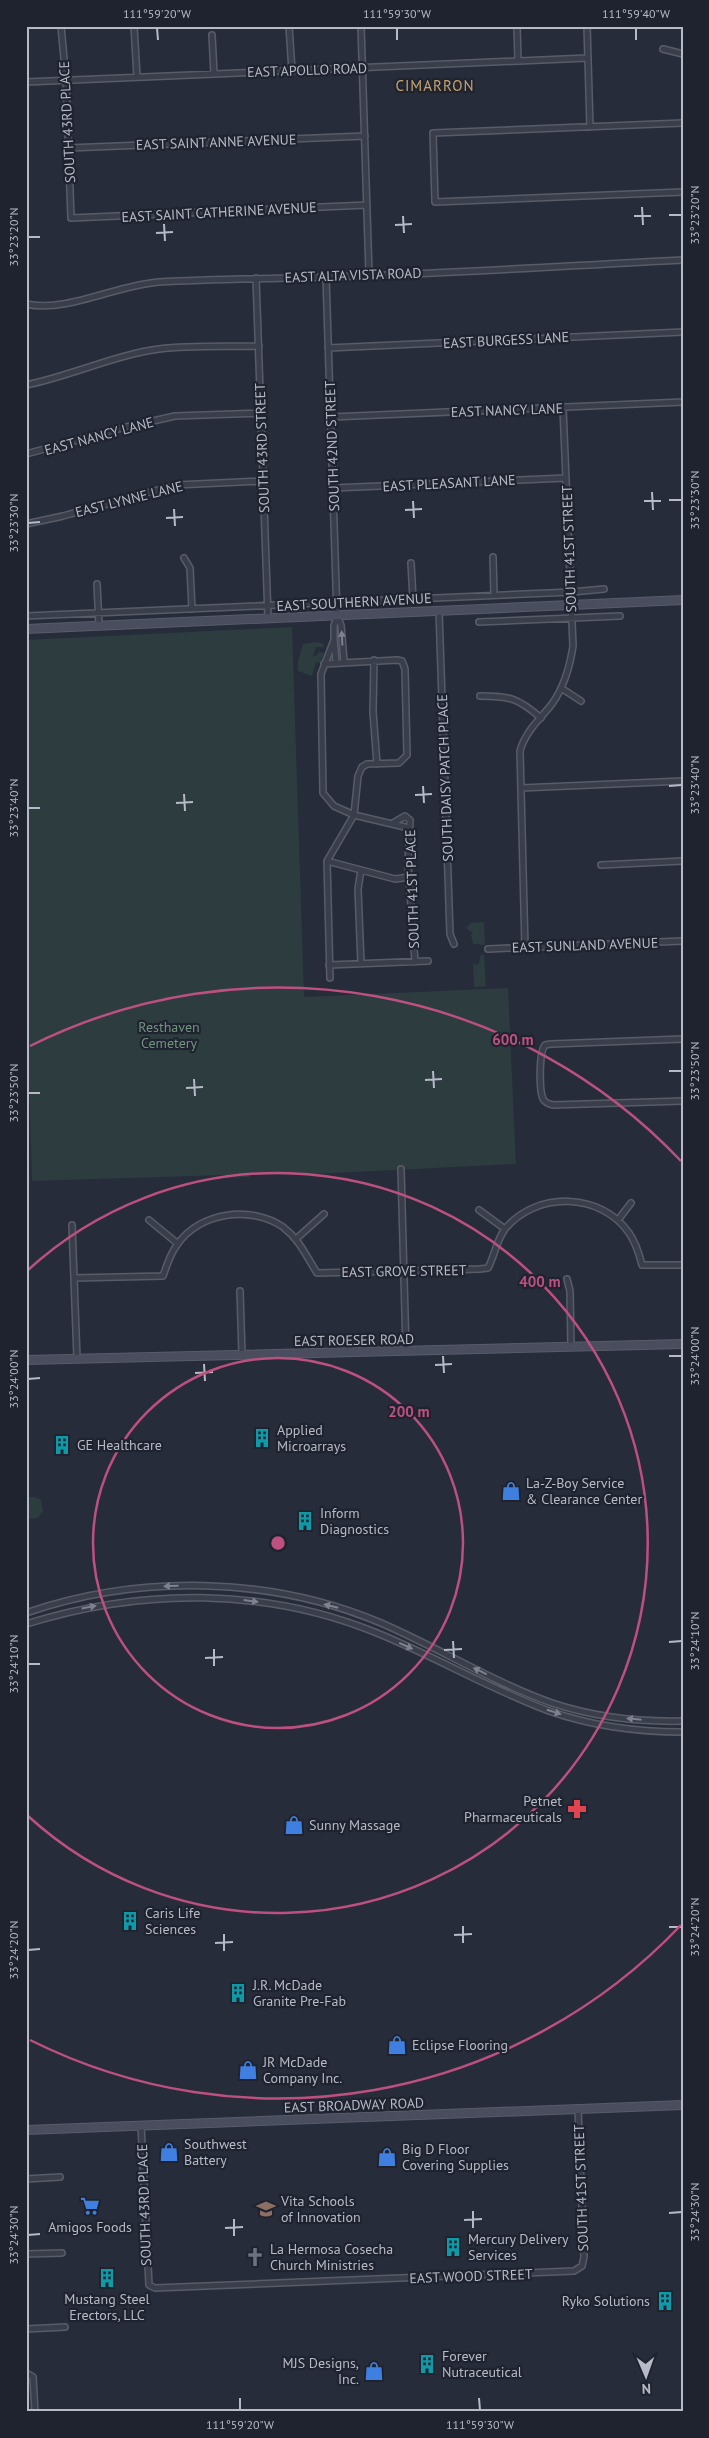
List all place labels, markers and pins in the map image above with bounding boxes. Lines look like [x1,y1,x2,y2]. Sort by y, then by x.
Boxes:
place label: Applied Microarrays [277,1421,346,1455]
building icon: Applied Microarrays [251,1427,273,1449]
building icon: GE Healthcare [51,1434,73,1456]
place label: GE Healthcare [77,1436,162,1454]
place label: La-Z-Boy Service & Clearance Center [526,1474,642,1508]
shop icon: La-Z-Boy Service & Clearance Center [500,1480,522,1502]
place label: Inform Diagnostics [320,1504,389,1538]
building icon: Inform Diagnostics [294,1510,316,1532]
centre of rings [269,1534,287,1552]
place label: Petnet Pharmaceuticals [464,1792,562,1826]
pharmacy icon: Petnet Pharmaceuticals [566,1798,588,1820]
shop icon: Sunny Massage [283,1814,305,1836]
place label: Sunny Massage [309,1816,400,1834]
place label: Caris Life Sciences [145,1904,200,1938]
building icon: Caris Life Sciences [119,1910,141,1932]
place label: J.R. McDade Granite Pre-Fab [252,1976,346,2010]
building icon: J.R. McDade Granite Pre-Fab [227,1982,249,2004]
shop icon: Eclipse Flooring [386,2034,408,2056]
place label: Eclipse Flooring [412,2036,508,2054]
place label: JR McDade Company Inc. [262,2053,342,2087]
shop icon: JR McDade Company Inc. [237,2059,259,2081]
place label: Southwest Battery [184,2135,247,2169]
place label: Big D Floor Covering Supplies [402,2140,509,2174]
shop icon: Southwest Battery [158,2141,180,2163]
shop icon: Big D Floor Covering Supplies [376,2146,398,2168]
place label: Vita Schools of Innovation [280,2192,361,2226]
supermarket icon: Amigos Foods [79,2195,101,2217]
school or university icon: Vita Schools of Innovation [255,2198,277,2220]
place label: Amigos Foods [48,2218,132,2236]
place label: Mercury Delivery Services [468,2230,569,2264]
building icon: Mercury Delivery Services [442,2236,464,2258]
place label: La Hermosa Cosecha Church Ministries [270,2240,393,2274]
church icon: La Hermosa Cosecha Church Ministries [244,2246,266,2268]
building icon: Mustang Steel Erectors, LLC [96,2267,118,2289]
place label: Mustang Steel Erectors, LLC [64,2290,150,2324]
building icon: Ryko Solutions [654,2290,676,2312]
place label: Ryko Solutions [562,2292,650,2310]
place label: Forever Nutraceutical [442,2347,522,2381]
building icon: Forever Nutraceutical [416,2353,438,2375]
place label: MJS Designs, Inc. [283,2354,359,2388]
shop icon: MJS Designs, Inc. [363,2360,385,2382]

